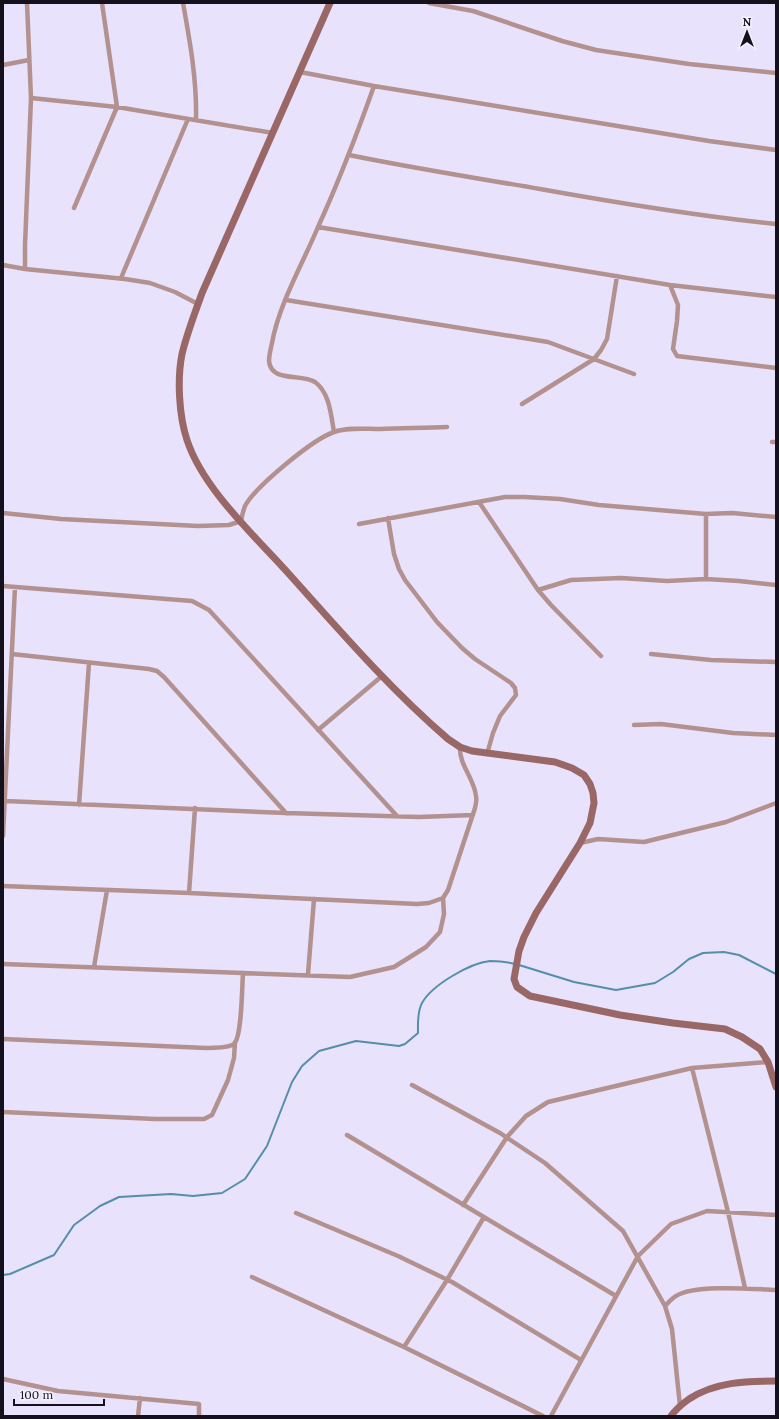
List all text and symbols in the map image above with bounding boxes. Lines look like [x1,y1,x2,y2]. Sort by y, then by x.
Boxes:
north arrow [727,12,767,52]
text: N [743,15,752,29]
scale bar [14,1381,104,1407]
text: 100 m [20,1387,53,1402]

